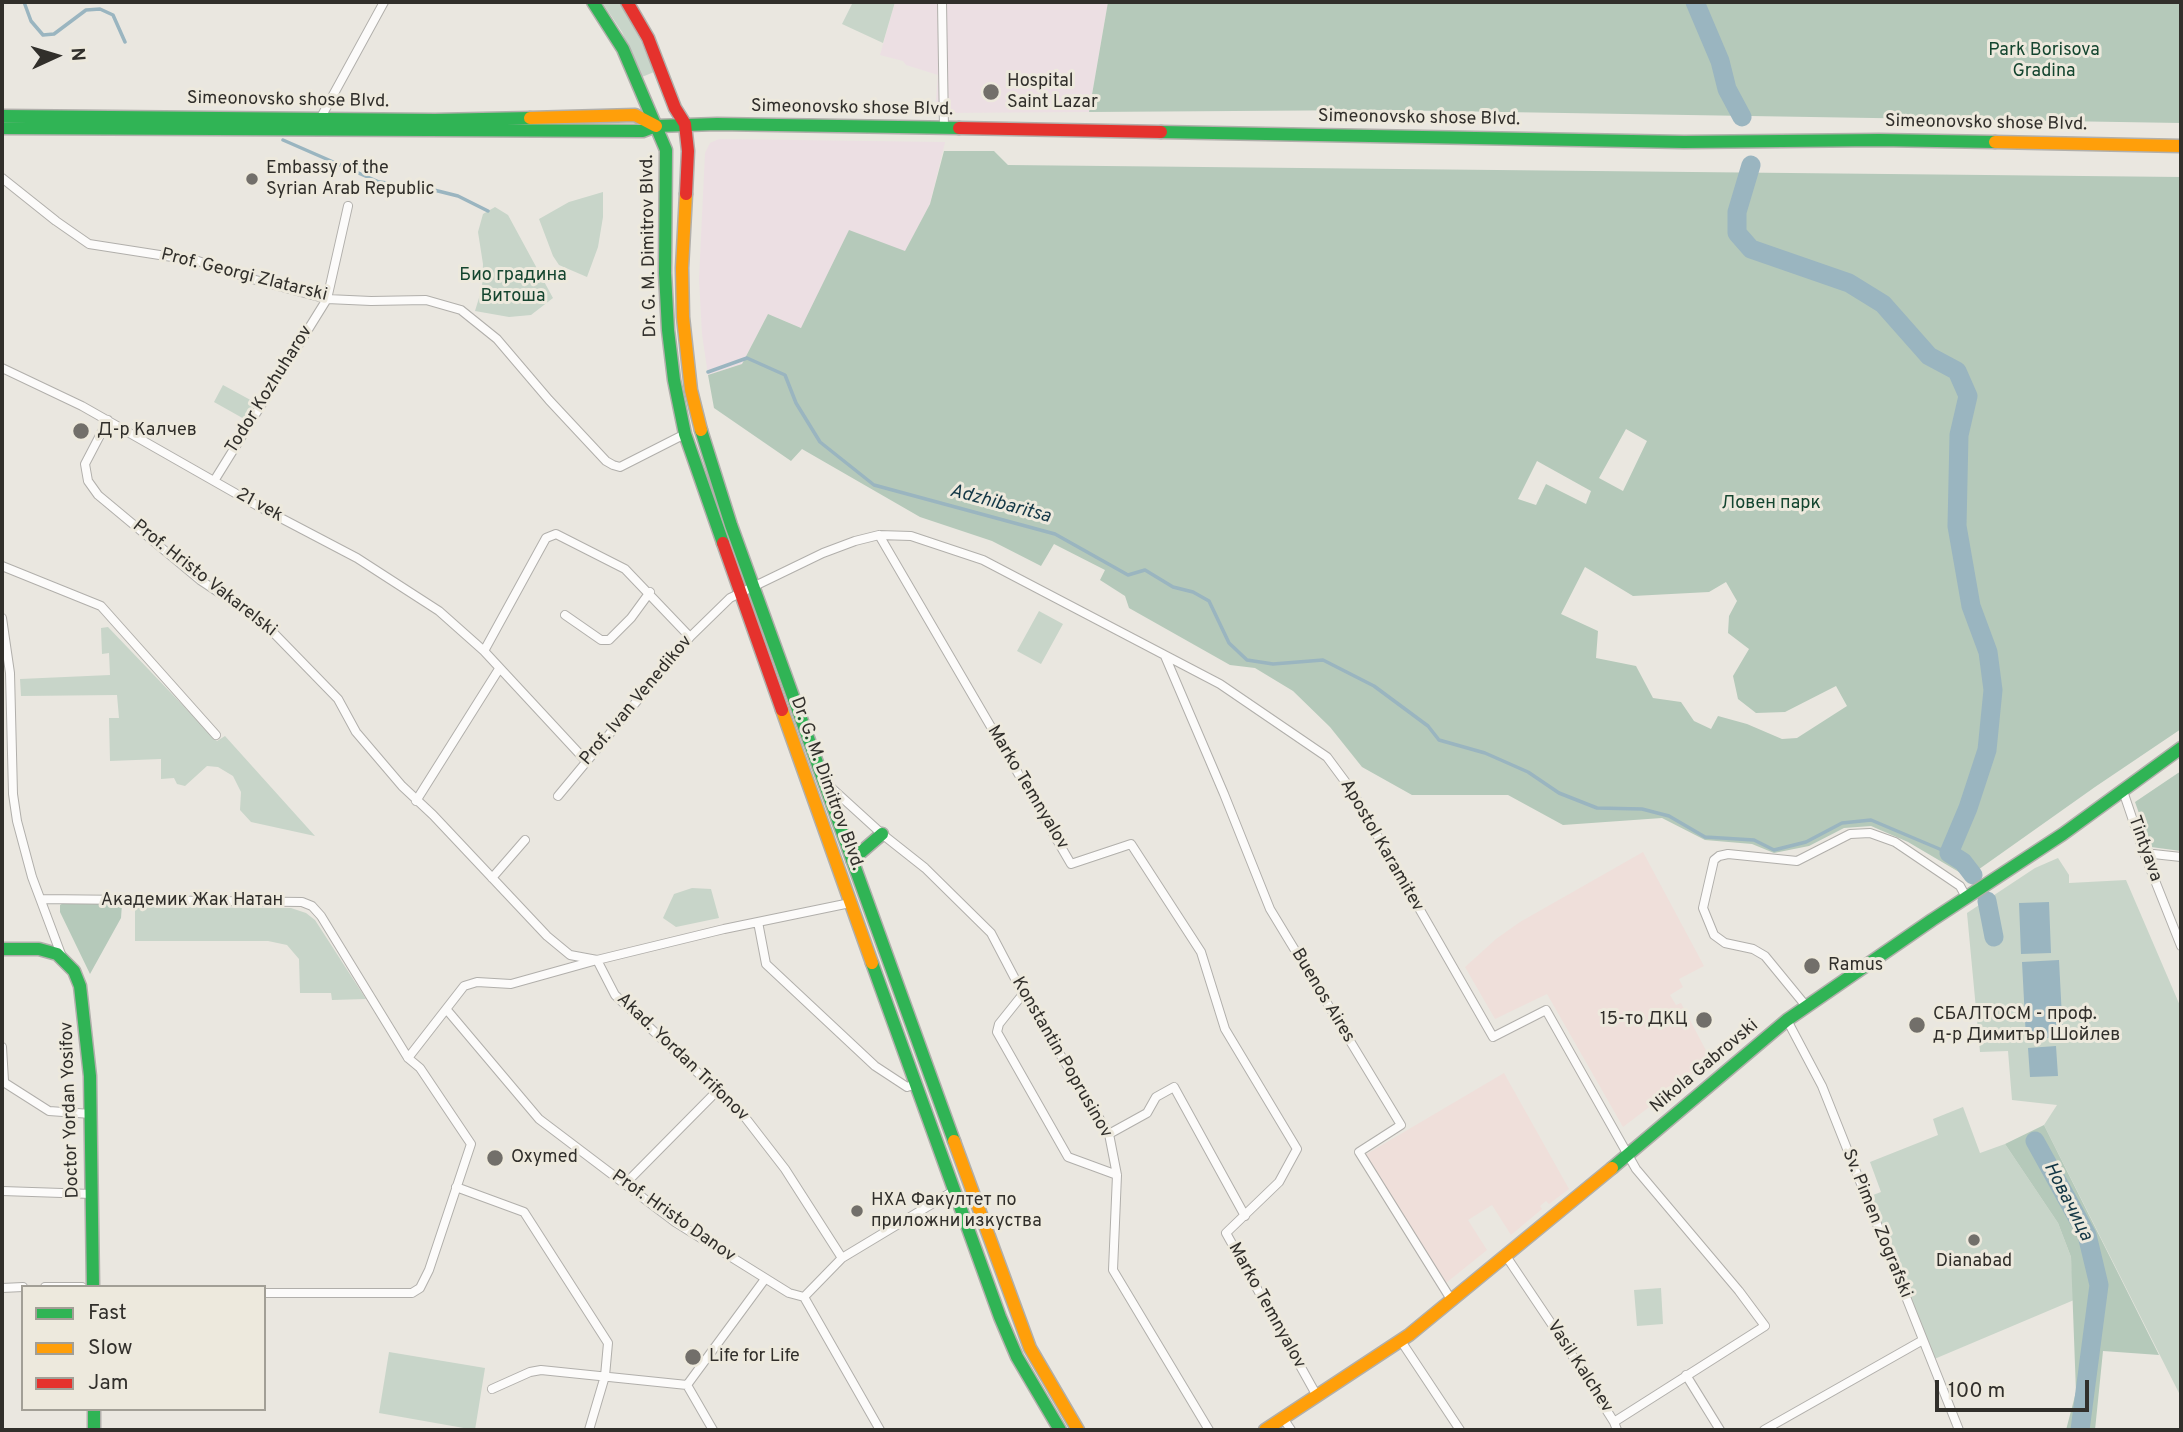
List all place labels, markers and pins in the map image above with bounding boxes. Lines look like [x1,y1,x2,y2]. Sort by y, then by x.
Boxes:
place label: Hospital Saint Lazar [1007,71,1098,114]
marker: Hospital Saint Lazar [981,82,1001,102]
place label: Embassy of the Syrian Arab Republic [266,158,434,200]
marker: Embassy of the Syrian Arab Republic [244,171,260,187]
place label: Д-р Калчев [97,420,197,442]
marker: Д-р Калчев [71,421,91,441]
place label: Ramus [1828,955,1883,977]
marker: Ramus [1802,956,1822,976]
place label: СБАЛТОСМ - проф. д-р Димитър Шойлев [1933,1004,2120,1046]
place label: 15-то ДКЦ [1600,1009,1688,1031]
marker: 15-то ДКЦ [1694,1010,1714,1030]
marker: СБАЛТОСМ - проф. д-р Димитър Шойлев [1907,1015,1927,1035]
place label: Oxymed [511,1147,578,1169]
marker: Oxymed [485,1148,505,1168]
place label: НХА Факултет по приложни изкуства [871,1190,1042,1232]
marker: НХА Факултет по приложни изкуства [849,1203,865,1219]
marker: Dianabad [1966,1232,1982,1248]
place label: Dianabad [1936,1251,2012,1273]
place label: Life for Life [709,1346,800,1368]
marker: Life for Life [683,1347,703,1367]

